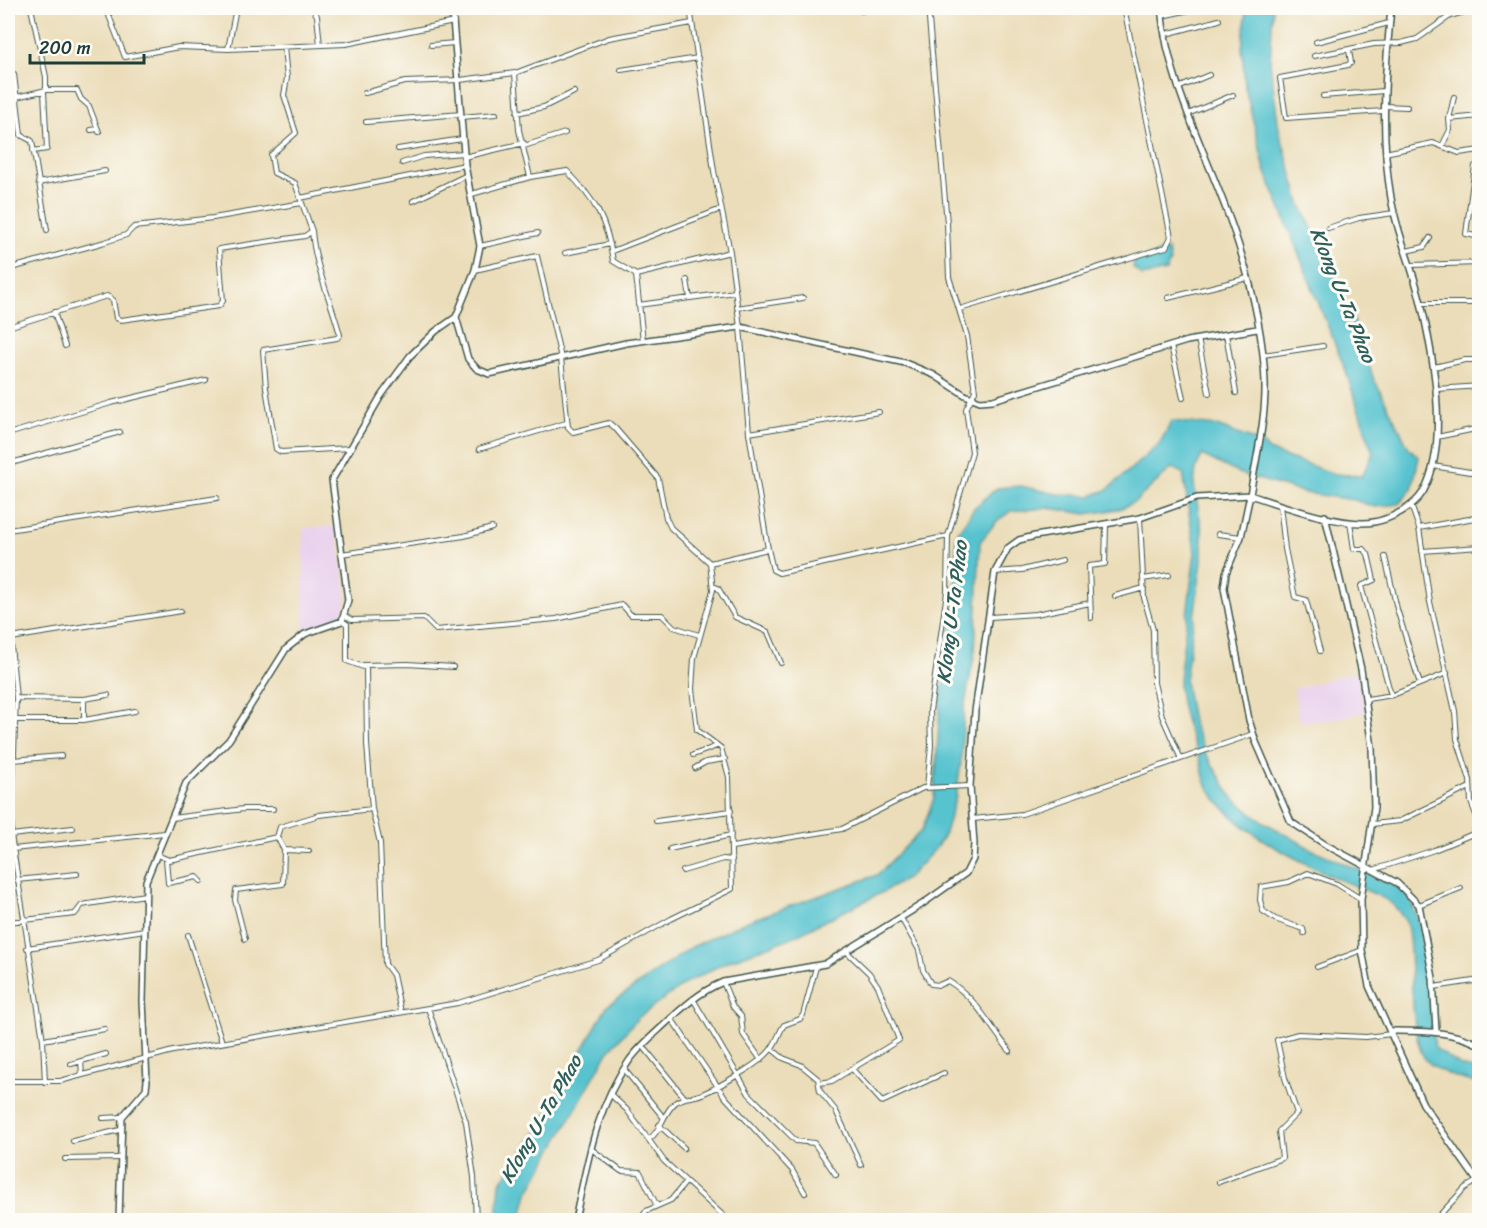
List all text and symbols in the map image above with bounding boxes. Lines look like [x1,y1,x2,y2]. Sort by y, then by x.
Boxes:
scale bar [30,27,144,65]
text: 200 m [39,32,91,64]
water label: Klong U-Ta Phao [1300,222,1386,369]
water label: Klong U-Ta Phao [926,538,978,685]
water label: Klong U-Ta Phao [490,1047,593,1190]

